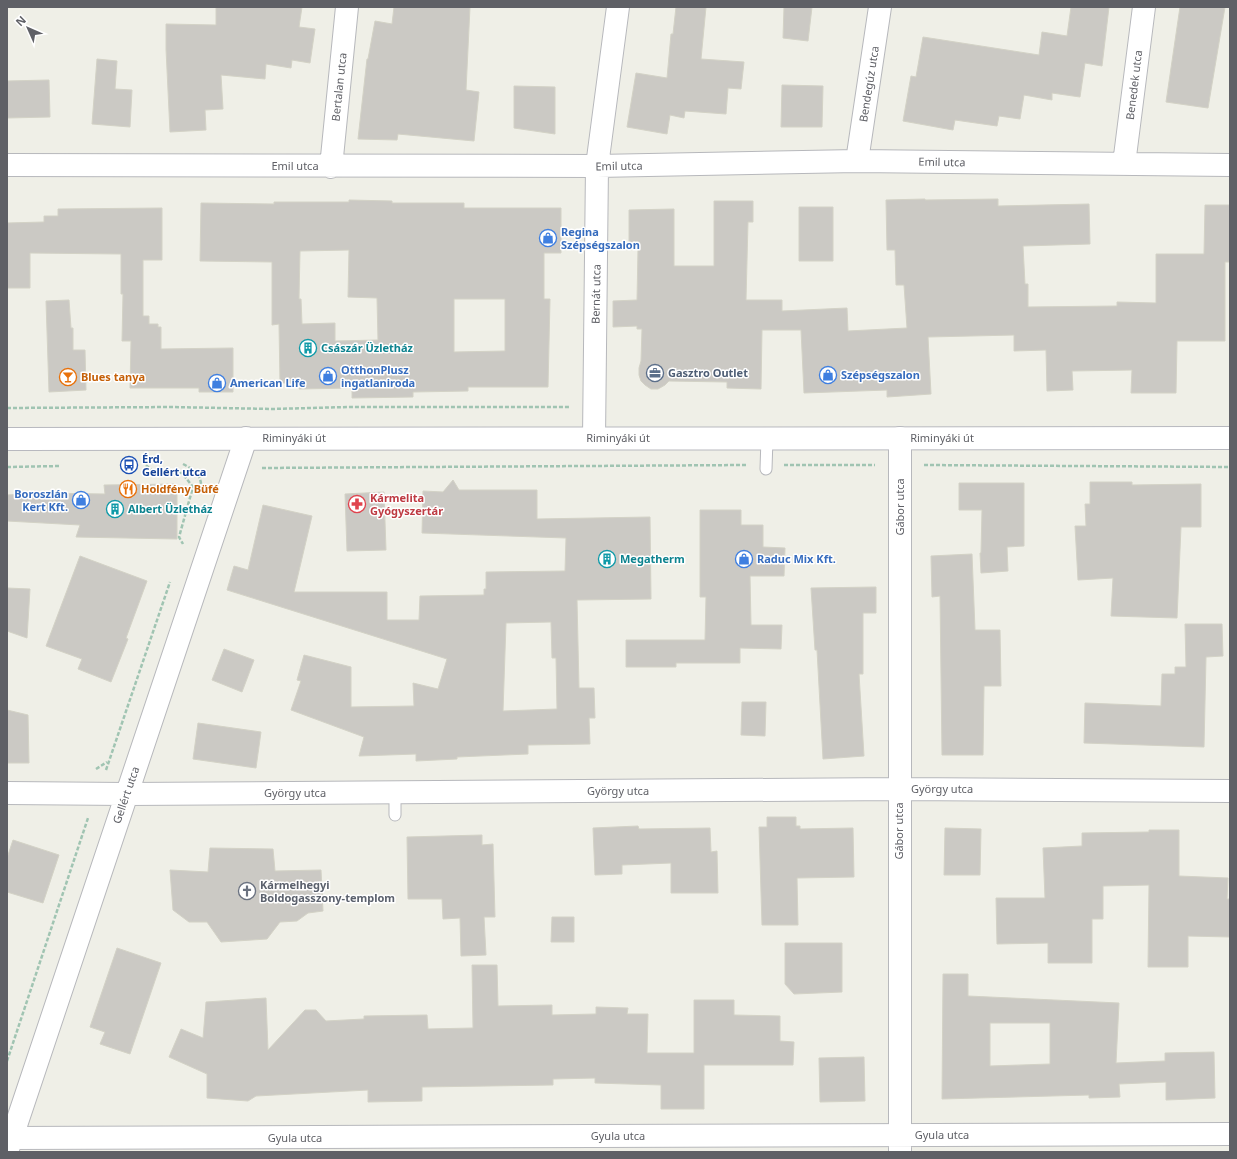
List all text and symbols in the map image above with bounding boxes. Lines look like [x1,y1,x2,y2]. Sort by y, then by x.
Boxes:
north arrow [8,8,48,48]
text: N [12,12,29,29]
street label: Bendegúz utca [855,45,882,123]
street label: Benedek utca [1122,49,1145,121]
street label: Bertalan utca [327,52,350,122]
street label: Emil utca [918,154,966,169]
street label: Emil utca [271,158,319,173]
street label: Emil utca [595,158,643,173]
place label: Regina Szépségszalon [561,224,640,252]
shop icon: Regina Szépségszalon [538,228,558,248]
street label: Bernát utca [587,264,604,324]
building icon: Császár Üzletház [298,338,318,358]
place label: Császár Üzletház [321,340,414,355]
place label: OtthonPlusz ingatlaniroda [341,362,415,390]
office icon: Gasztro Outlet [645,363,665,383]
place label: Gasztro Outlet [668,365,748,380]
shop icon: Szépségszalon [818,365,838,385]
shop icon: OtthonPlusz ingatlaniroda [318,366,338,386]
bar icon: Blues tanya [58,367,78,387]
place label: Szépségszalon [841,367,920,382]
place label: Blues tanya [81,369,145,384]
shop icon: American Life [207,373,227,393]
place label: American Life [230,375,306,390]
street label: Riminyáki út [262,430,326,445]
street label: Riminyáki út [586,430,650,445]
street label: Riminyáki út [910,430,974,445]
place label: Érd, Gellért utca [142,451,206,479]
bus stop icon: Érd, Gellért utca [119,455,139,475]
street label: Gábor utca [892,478,907,536]
restaurant icon: Holdfény Büfé [118,479,138,499]
place label: Holdfény Büfé [141,481,219,496]
place label: Boroszlán Kert Kft. [14,486,68,514]
shop icon: Boroszlán Kert Kft. [71,490,91,510]
place label: Kármelita Gyógyszertár [370,490,443,518]
pharmacy icon: Kármelita Gyógyszertár [347,494,367,514]
building icon: Albert Üzletház [105,499,125,519]
place label: Albert Üzletház [128,501,213,516]
building icon: Megatherm [597,549,617,569]
shop icon: Raduc Mix Kft. [734,549,754,569]
place label: Megatherm [620,551,685,566]
place label: Raduc Mix Kft. [757,551,836,566]
street label: Gellért utca [109,764,142,825]
street label: György utca [911,781,973,796]
street label: György utca [587,783,649,798]
street label: György utca [264,785,326,800]
street label: Gábor utca [891,802,906,860]
place label: Kármelhegyi Boldogasszony-templom [260,877,395,905]
church icon: Kármelhegyi Boldogasszony-templom [237,881,257,901]
street label: Gyula utca [915,1127,969,1142]
street label: Gyula utca [591,1128,645,1143]
street label: Gyula utca [268,1130,322,1145]

